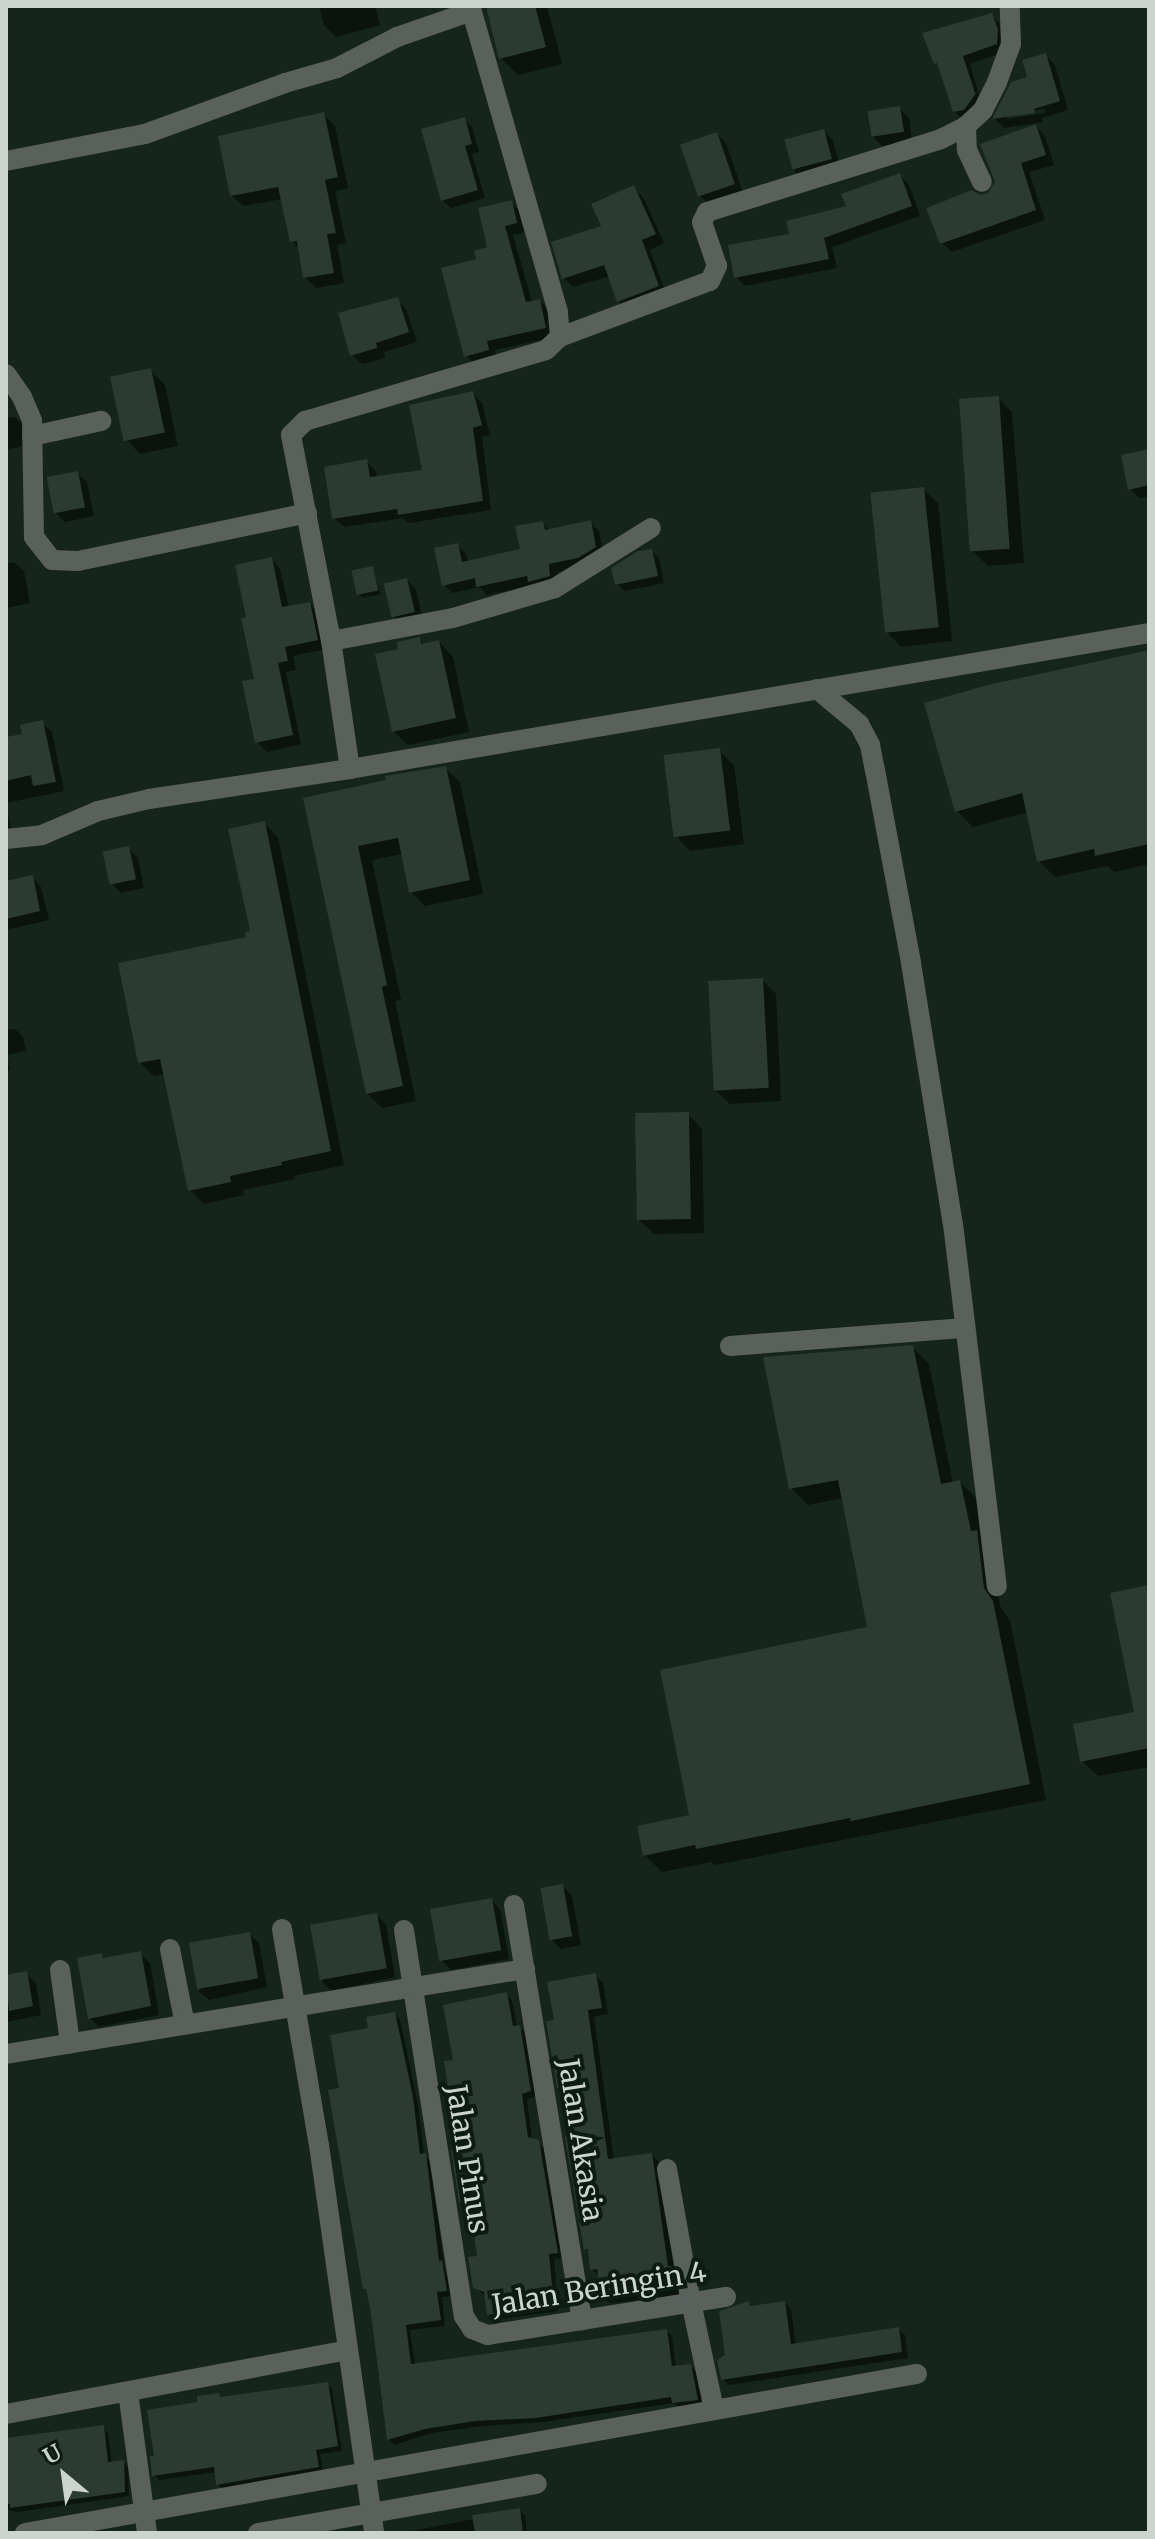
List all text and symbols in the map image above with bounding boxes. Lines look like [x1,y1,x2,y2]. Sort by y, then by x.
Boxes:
street label: Jalan Akasia [552,2056,610,2224]
street label: Jalan Pinus [440,2082,496,2236]
street label: Jalan Beringin 4 [489,2254,709,2322]
north arrow [24,2435,104,2515]
text: U [38,2438,66,2470]

